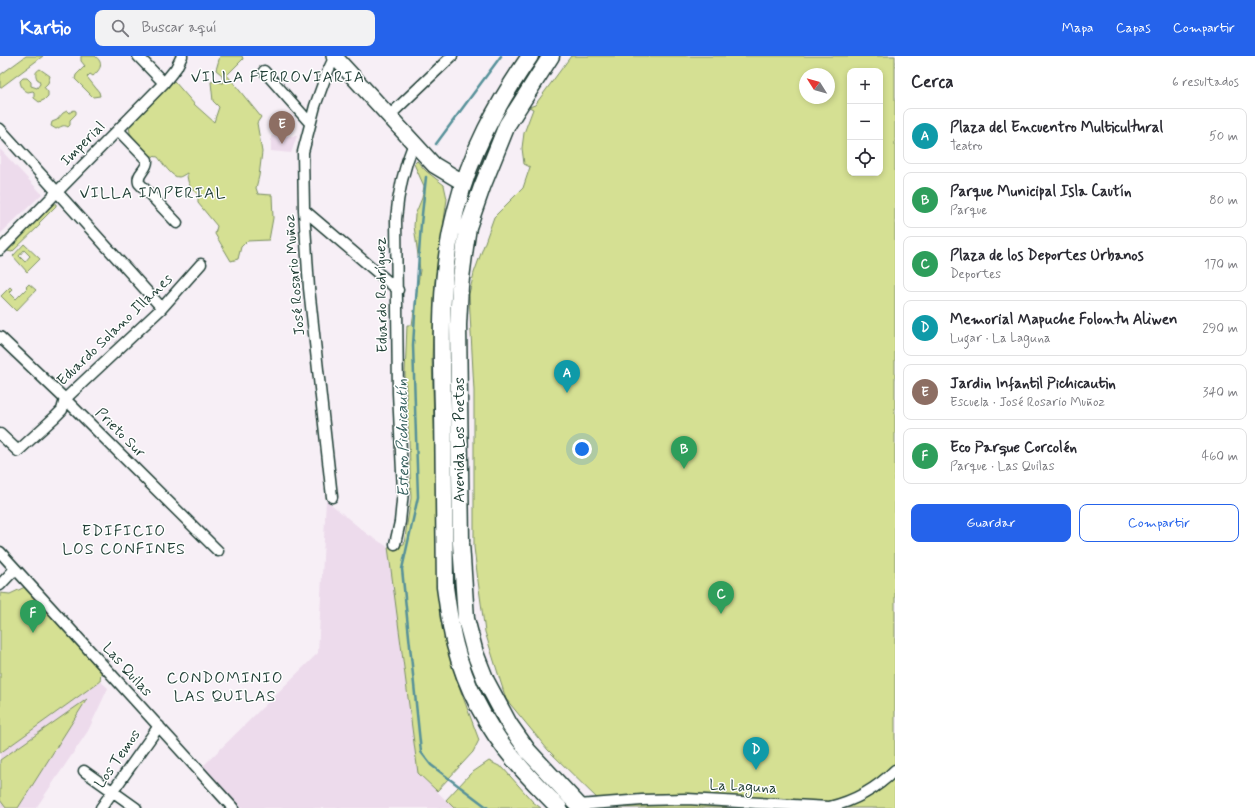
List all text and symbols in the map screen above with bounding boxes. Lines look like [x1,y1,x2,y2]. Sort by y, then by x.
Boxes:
search box [95,10,375,46]
text: Kartio [20,16,71,41]
icon: search [109,17,131,39]
text: Buscar aquí [141,18,217,38]
text: Mapa [1062,19,1094,37]
text: Capas [1116,19,1151,37]
text: Compartir [1173,19,1235,37]
district label: VILLA FERROVIARIA [191,67,365,88]
north arrow [799,68,835,104]
map controls [847,68,883,176]
button: + [847,68,883,104]
text: Cerca [911,71,954,93]
text: 6 resultados [1172,74,1239,91]
button: − [847,104,883,140]
pin: E [269,111,295,144]
street label: Imperial [56,117,110,171]
text: Plaza del Encuentro Multicultural [950,118,1163,138]
text: A [921,128,929,145]
text: 50 m [1209,128,1238,145]
text: Teatro [950,138,983,155]
button: locate [847,140,883,176]
text: Parque Municipal Isla Cautín [950,182,1132,202]
district label: VILLA IMPERIAL [80,183,226,204]
text: B [921,192,929,209]
text: 80 m [1209,192,1238,209]
text: Parque [950,202,987,219]
street label: José Rosario Muñoz [280,213,310,337]
street label: Eduardo Rodríguez [371,237,393,353]
text: Plaza de los Deportes Urbanos [950,246,1144,266]
text: C [920,256,930,273]
text: 170 m [1204,256,1238,273]
text: Deportes [950,266,1001,283]
street label: Eduardo Solano Illanes [53,269,177,391]
text: Memorial Mapuche Folontu Aliwen [950,310,1178,330]
text: D [921,320,929,337]
text: 290 m [1202,320,1238,337]
text: Lugar · La Laguna [950,330,1051,347]
pin: A [554,360,580,393]
text: Jardin Infantil Pichicautin [950,374,1116,394]
street label: Avenida Los Poetas [450,377,470,503]
water label: Estero Pichicautín [391,378,415,498]
text: E [921,384,929,401]
text: 340 m [1203,384,1238,401]
text: Escuela · José Rosario Muñoz [950,394,1105,411]
street label: Prieto Sur [91,404,150,463]
pin: B [671,436,697,469]
text: Eco Parque Corcolén [950,438,1077,458]
your location [572,439,592,459]
text: F [922,448,928,465]
text: 460 m [1202,448,1238,465]
text: Parque · Las Quilas [950,458,1055,475]
button: Guardar [911,504,1071,542]
button: Compartir [1079,504,1239,542]
district label: EDIFICIO LOS CONFINES [62,521,186,560]
pin: C [708,581,734,614]
pin: F [20,600,46,633]
street label: Las Quilas [98,639,157,701]
district label: CONDOMINIO LAS QUILAS [166,668,284,707]
street label: Los Temos [90,725,146,792]
pin: D [743,737,769,770]
street label: La Laguna [709,775,778,800]

